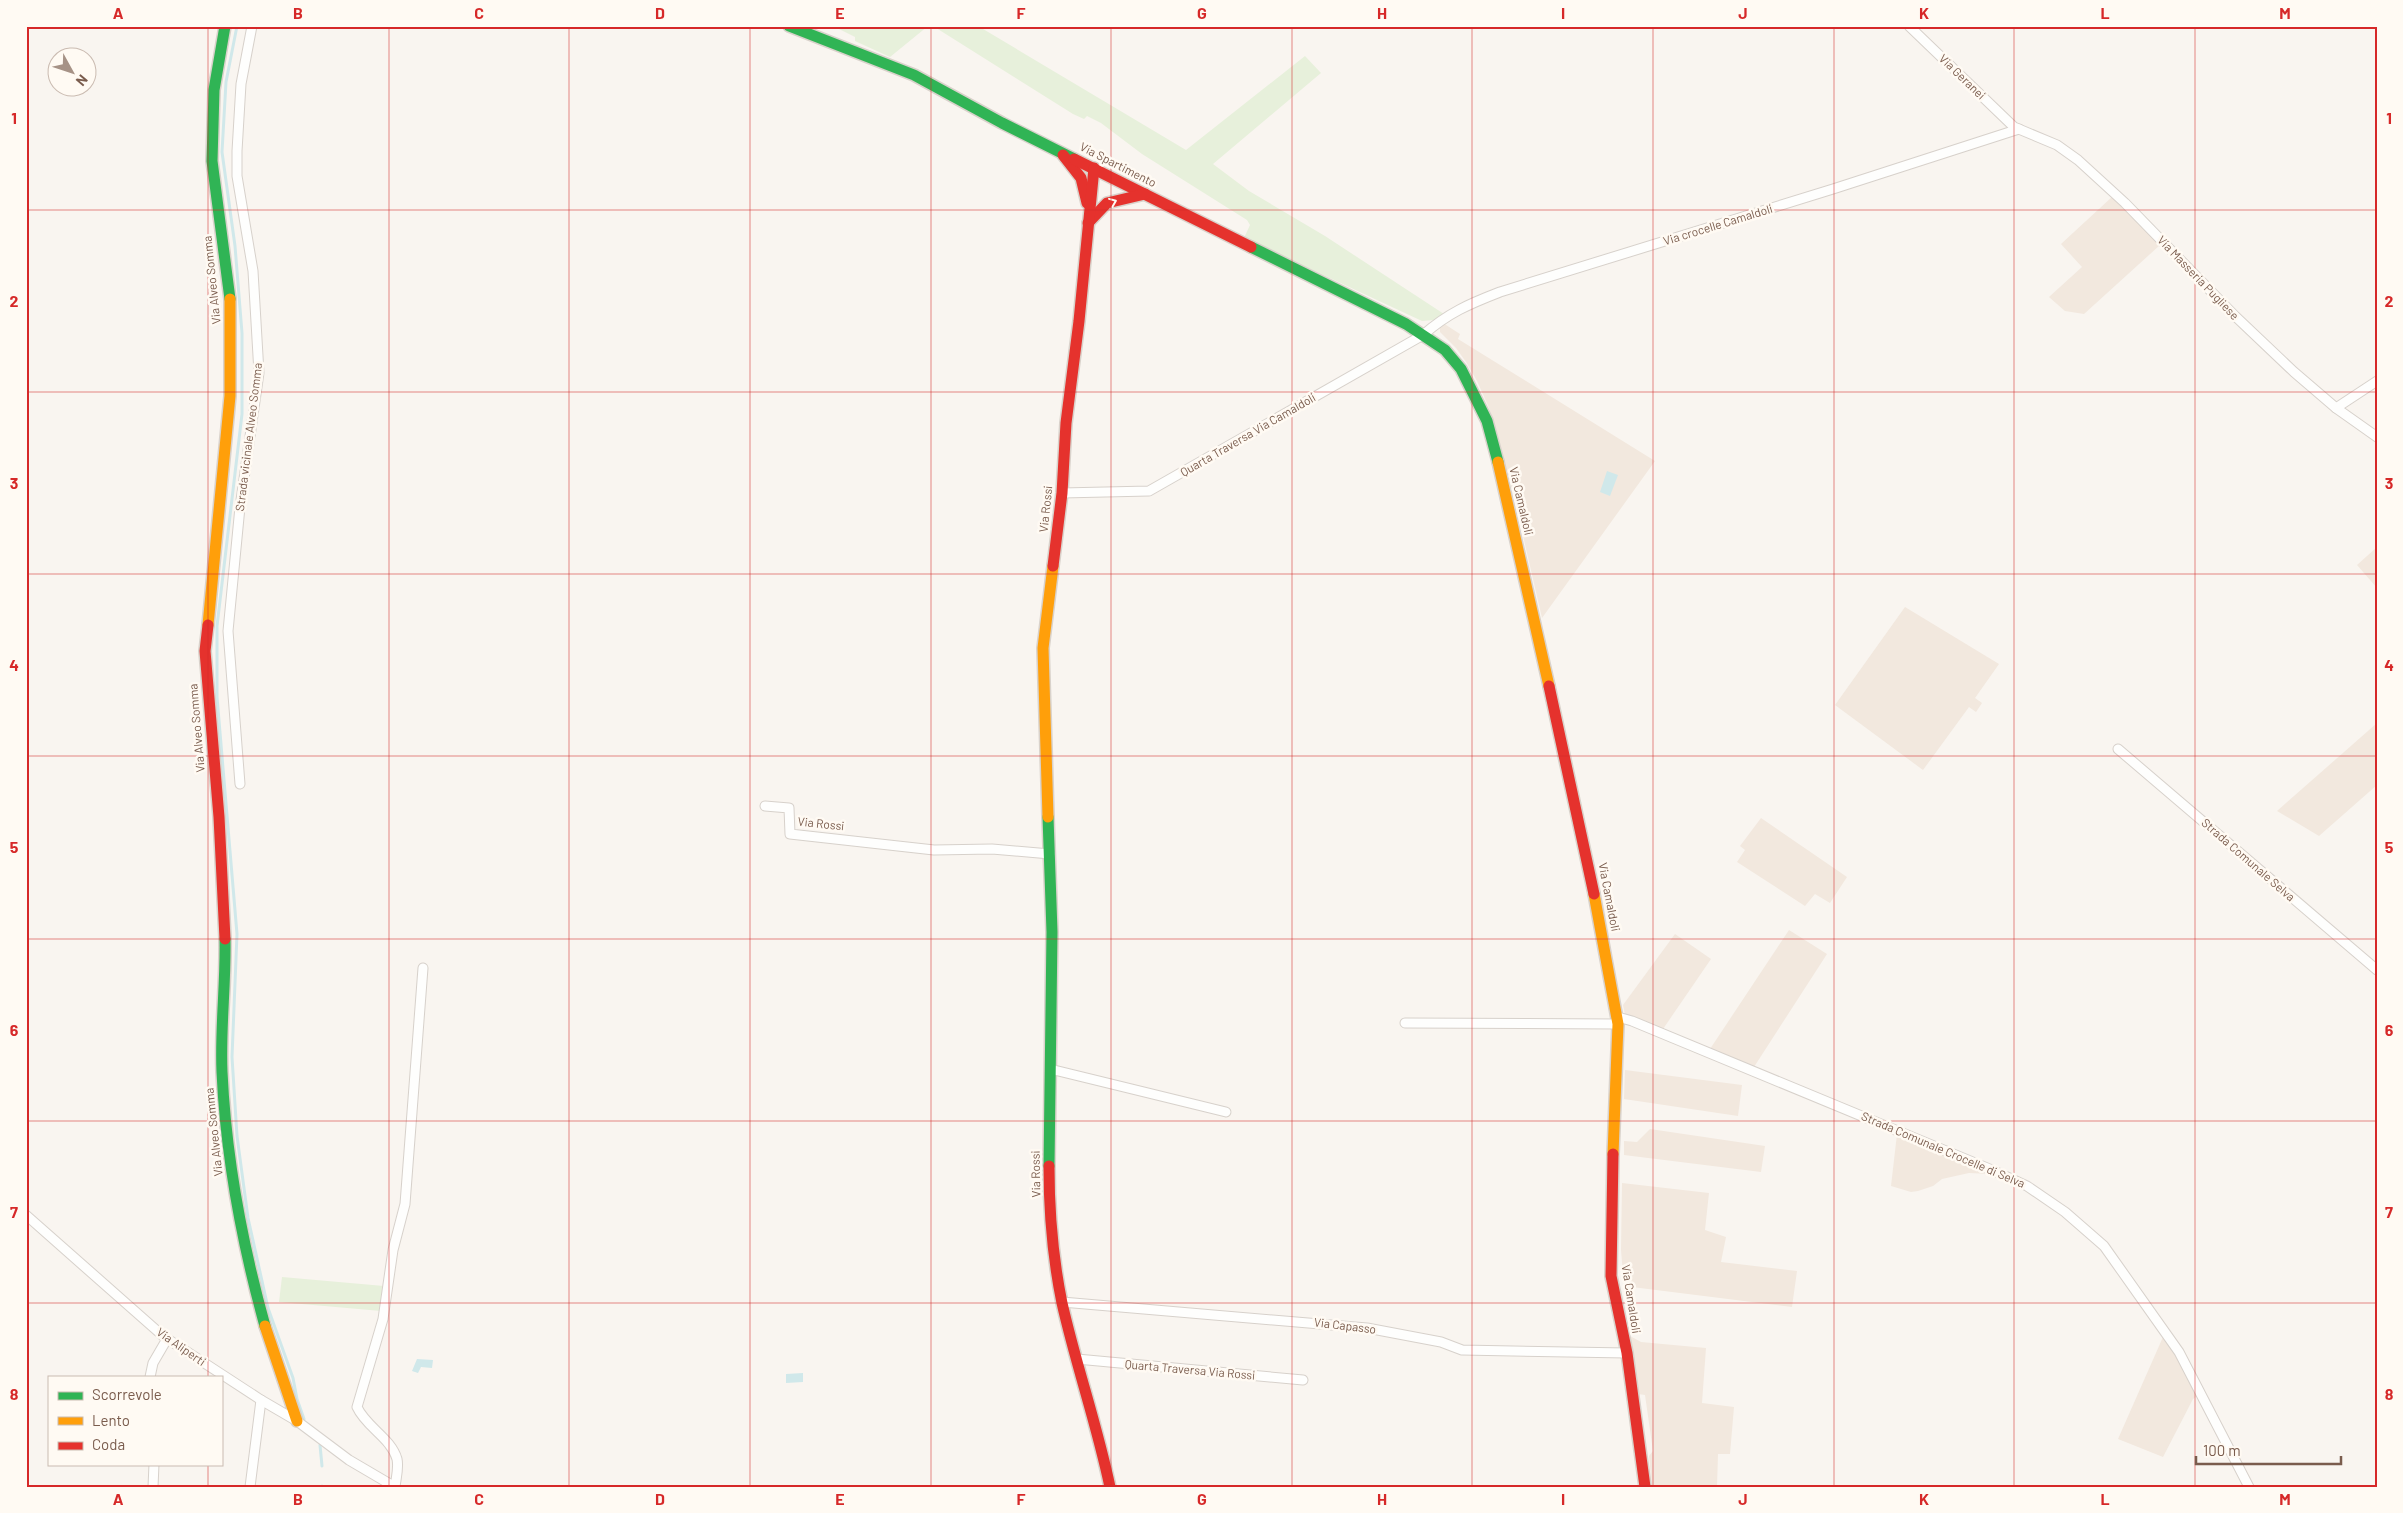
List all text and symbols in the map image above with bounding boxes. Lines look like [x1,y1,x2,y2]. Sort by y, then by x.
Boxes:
text: A [113,3,124,22]
text: B [293,3,303,22]
text: C [474,3,484,22]
text: D [655,3,665,22]
text: E [835,3,845,22]
text: F [1017,3,1026,22]
text: G [1197,3,1207,22]
text: H [1377,3,1387,22]
text: I [1561,3,1565,22]
text: J [1738,3,1748,22]
text: K [1919,3,1929,22]
text: L [2100,3,2110,22]
text: M [2279,3,2291,22]
north arrow [48,48,98,98]
street label: Via Geranei [1937,51,1989,102]
text: N [73,72,92,90]
text: 1 [11,108,17,127]
text: 1 [2386,108,2392,127]
street label: Via Spartimento [1078,139,1159,189]
one-way arrow [1108,198,1117,208]
street label: Via crocelle Camaldoli [1661,201,1774,247]
street label: Via Masseria Pugliese [2155,232,2242,322]
street label: Via Alveo Somma [199,235,223,325]
text: 2 [10,291,19,310]
text: 2 [2385,291,2394,310]
street label: Strada vicinale Alveo Somma [232,362,264,512]
street label: Quarta Traversa Via Camaldoli [1177,390,1318,479]
street label: Via Camaldoli [1507,465,1537,536]
text: 3 [10,473,18,492]
text: 3 [2385,473,2393,492]
street label: Via Rossi [1036,485,1054,533]
text: 4 [9,655,19,674]
text: 4 [2384,655,2394,674]
street label: Via Alveo Somma [185,683,207,773]
street label: Via Rossi [797,814,845,832]
street label: Strada Comunale Selva [2199,815,2298,904]
text: 5 [10,837,19,856]
text: 5 [2385,837,2394,856]
street label: Via Camaldoli [1596,861,1624,932]
text: 6 [10,1020,19,1039]
text: 6 [2385,1020,2394,1039]
street label: Via Alveo Somma [201,1087,225,1177]
street label: Strada Comunale Crocelle di Selva [1860,1108,2027,1190]
street label: Via Rossi [1028,1150,1042,1198]
text: 7 [10,1202,18,1221]
text: 7 [2385,1202,2393,1221]
street label: Via Camaldoli [1620,1263,1644,1334]
street label: Via Capasso [1313,1314,1377,1336]
street label: Via Aliperti [154,1324,209,1368]
street label: Quarta Traversa Via Rossi [1124,1356,1256,1382]
legend [48,1376,222,1466]
text: 8 [10,1384,19,1403]
text: 8 [2385,1384,2394,1403]
text: Scorrevole [92,1385,162,1403]
text: Lento [92,1411,130,1429]
scale bar [2196,1433,2340,1465]
text: Coda [92,1435,125,1453]
text: 100 m [2203,1441,2241,1459]
text: A [113,1489,124,1508]
text: B [293,1489,303,1508]
text: C [474,1489,484,1508]
text: D [655,1489,665,1508]
text: E [835,1489,845,1508]
text: F [1017,1489,1026,1508]
text: G [1197,1489,1207,1508]
text: H [1377,1489,1387,1508]
text: I [1561,1489,1565,1508]
text: J [1738,1489,1748,1508]
text: K [1919,1489,1929,1508]
text: L [2100,1489,2110,1508]
text: M [2279,1489,2291,1508]

